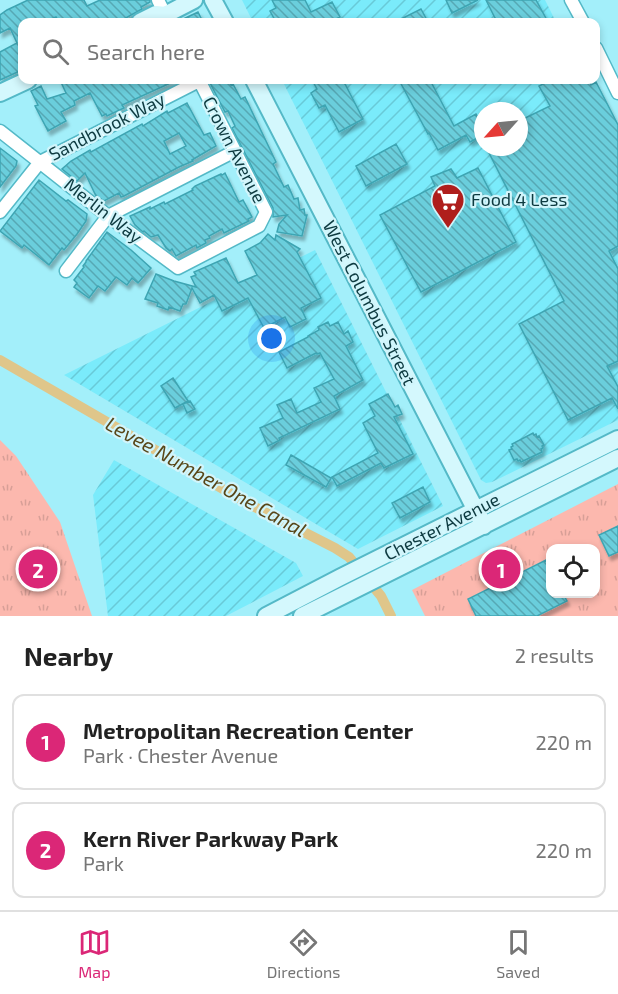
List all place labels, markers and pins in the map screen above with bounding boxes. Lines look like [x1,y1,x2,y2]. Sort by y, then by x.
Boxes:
supermarket icon: Food 4 Less [430,182,466,229]
place label: Food 4 Less [471,188,567,210]
pin: 2 [18,546,57,592]
pin: 1 [482,546,520,592]

